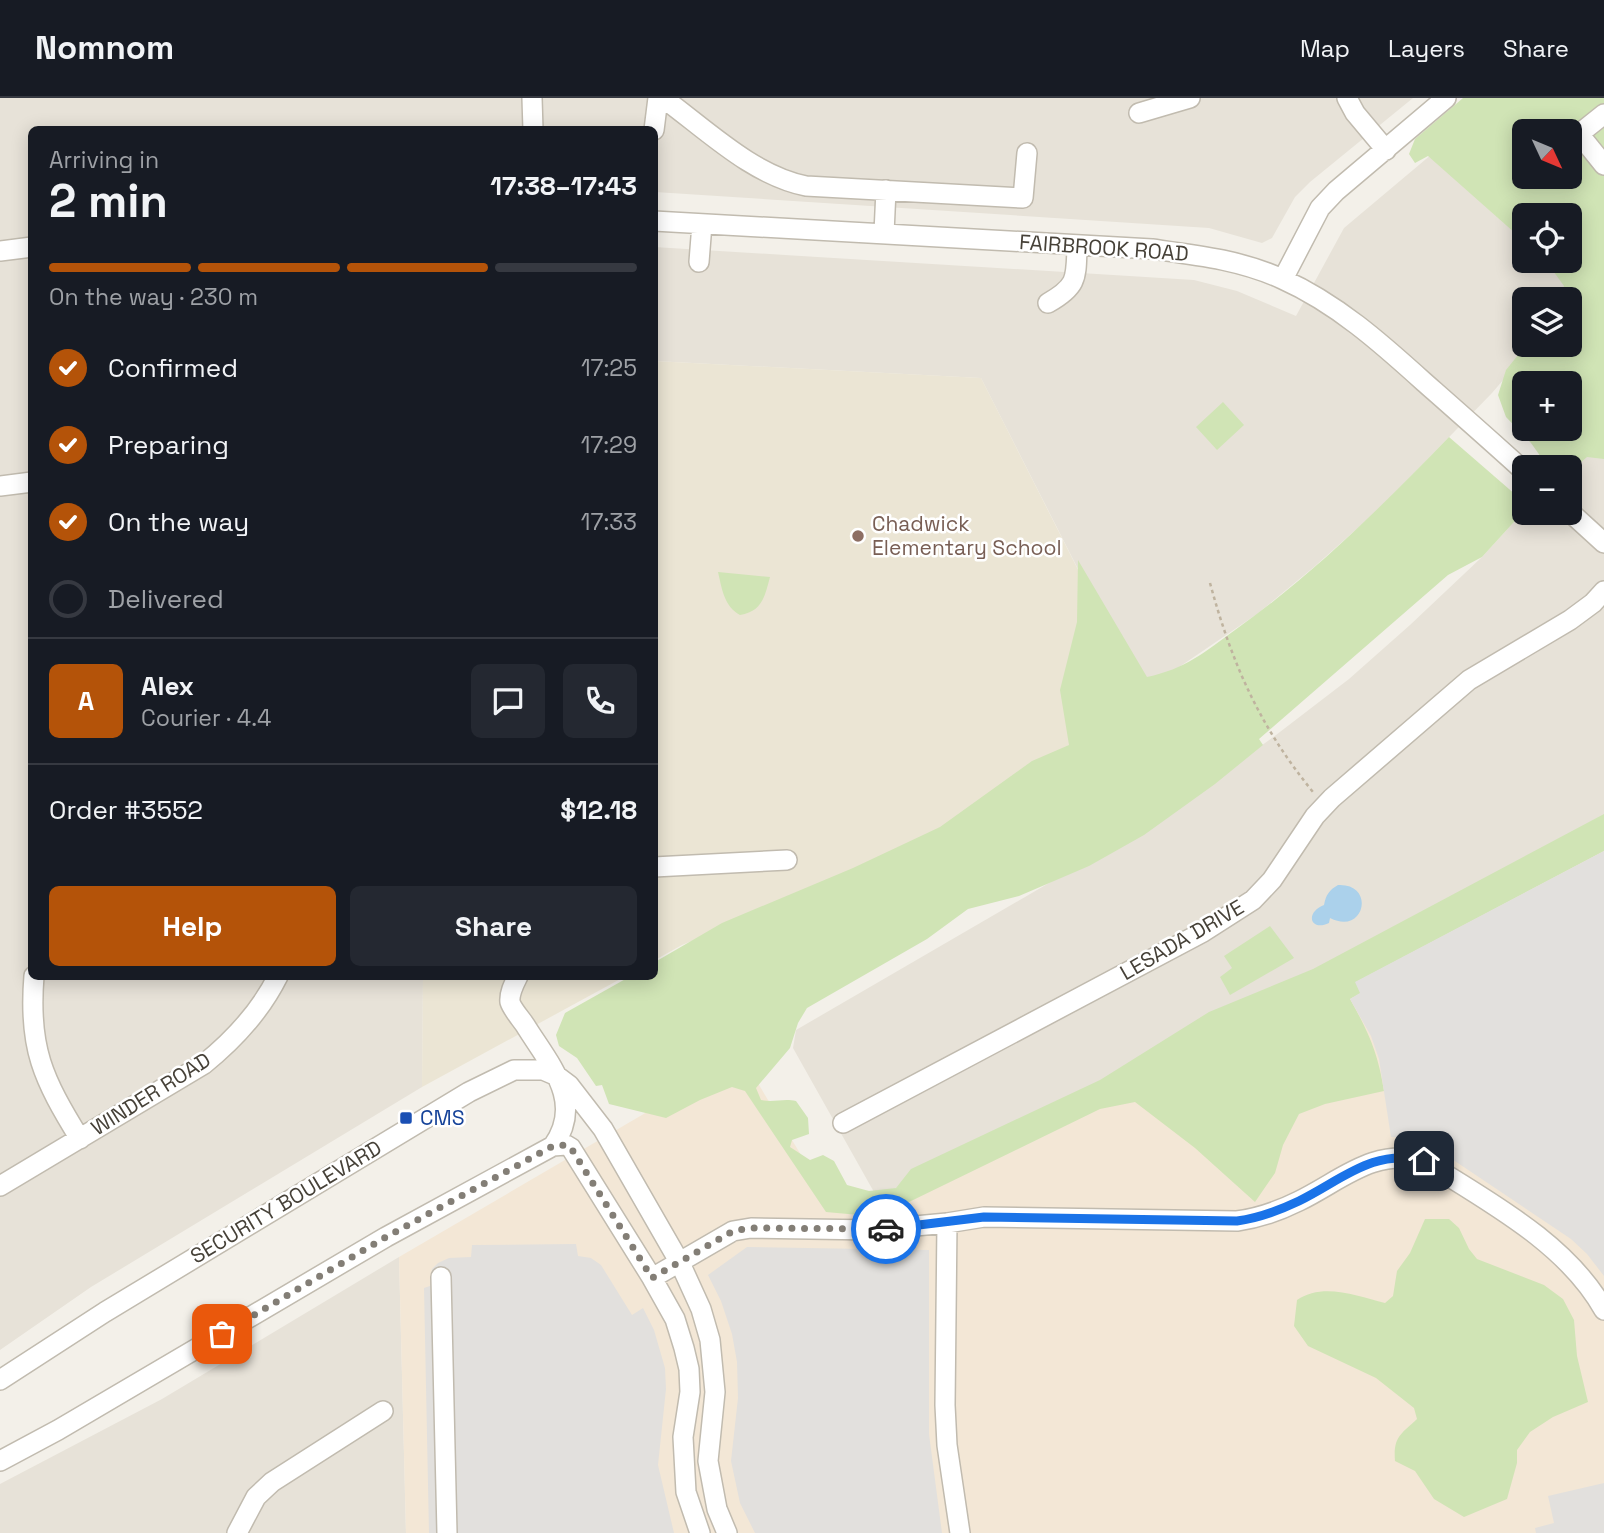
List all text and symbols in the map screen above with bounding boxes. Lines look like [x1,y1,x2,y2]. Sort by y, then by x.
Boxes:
text: Nomnom [35,27,174,69]
text: Map [1300,33,1350,64]
text: Layers [1388,33,1465,64]
text: Share [1503,33,1569,64]
north arrow [1512,119,1582,189]
map controls [1512,119,1582,525]
text: Arriving in [49,145,159,175]
text: 17:38–17:43 [490,169,637,203]
text: 2 min [49,172,168,230]
button: locate [1512,203,1582,273]
street label: FAIRBROOK ROAD [1018,228,1190,267]
text: On the way · 230 m [49,282,258,312]
button: layers [1512,287,1582,357]
icon: check [49,349,87,387]
text: Confirmed [108,351,238,385]
text: 17:25 [581,353,637,383]
button: + [1512,371,1582,441]
icon: check [49,426,87,464]
text: Preparing [108,428,229,462]
text: 17:29 [581,430,637,460]
button: − [1512,455,1582,525]
icon: check [49,503,87,541]
text: On the way [108,505,249,539]
text: 17:33 [581,507,637,537]
place label: Chadwick Elementary School [872,510,1062,561]
marker: Chadwick Elementary School [850,528,866,544]
text: Delivered [108,582,224,616]
button: chat [471,664,545,738]
button: phone [563,664,637,738]
text: Alex [141,669,194,703]
text: A [78,684,94,718]
text: Courier · 4.4 [141,703,271,733]
text: Order #3552 [49,793,203,827]
text: $12.18 [560,793,637,827]
button: Help [49,886,336,966]
button: Share [350,886,637,966]
street label: LESADA DRIVE [1115,893,1248,986]
street label: WINDER ROAD [86,1046,216,1141]
place label: CMS [420,1104,465,1131]
marker: CMS [398,1110,414,1126]
pin [1394,1131,1454,1191]
street label: SECURITY BOULEVARD [185,1134,386,1269]
icon: home [1405,1142,1443,1180]
courier [851,1194,921,1264]
icon: car [867,1210,905,1248]
pin [192,1304,252,1364]
icon: bag [203,1315,241,1353]

